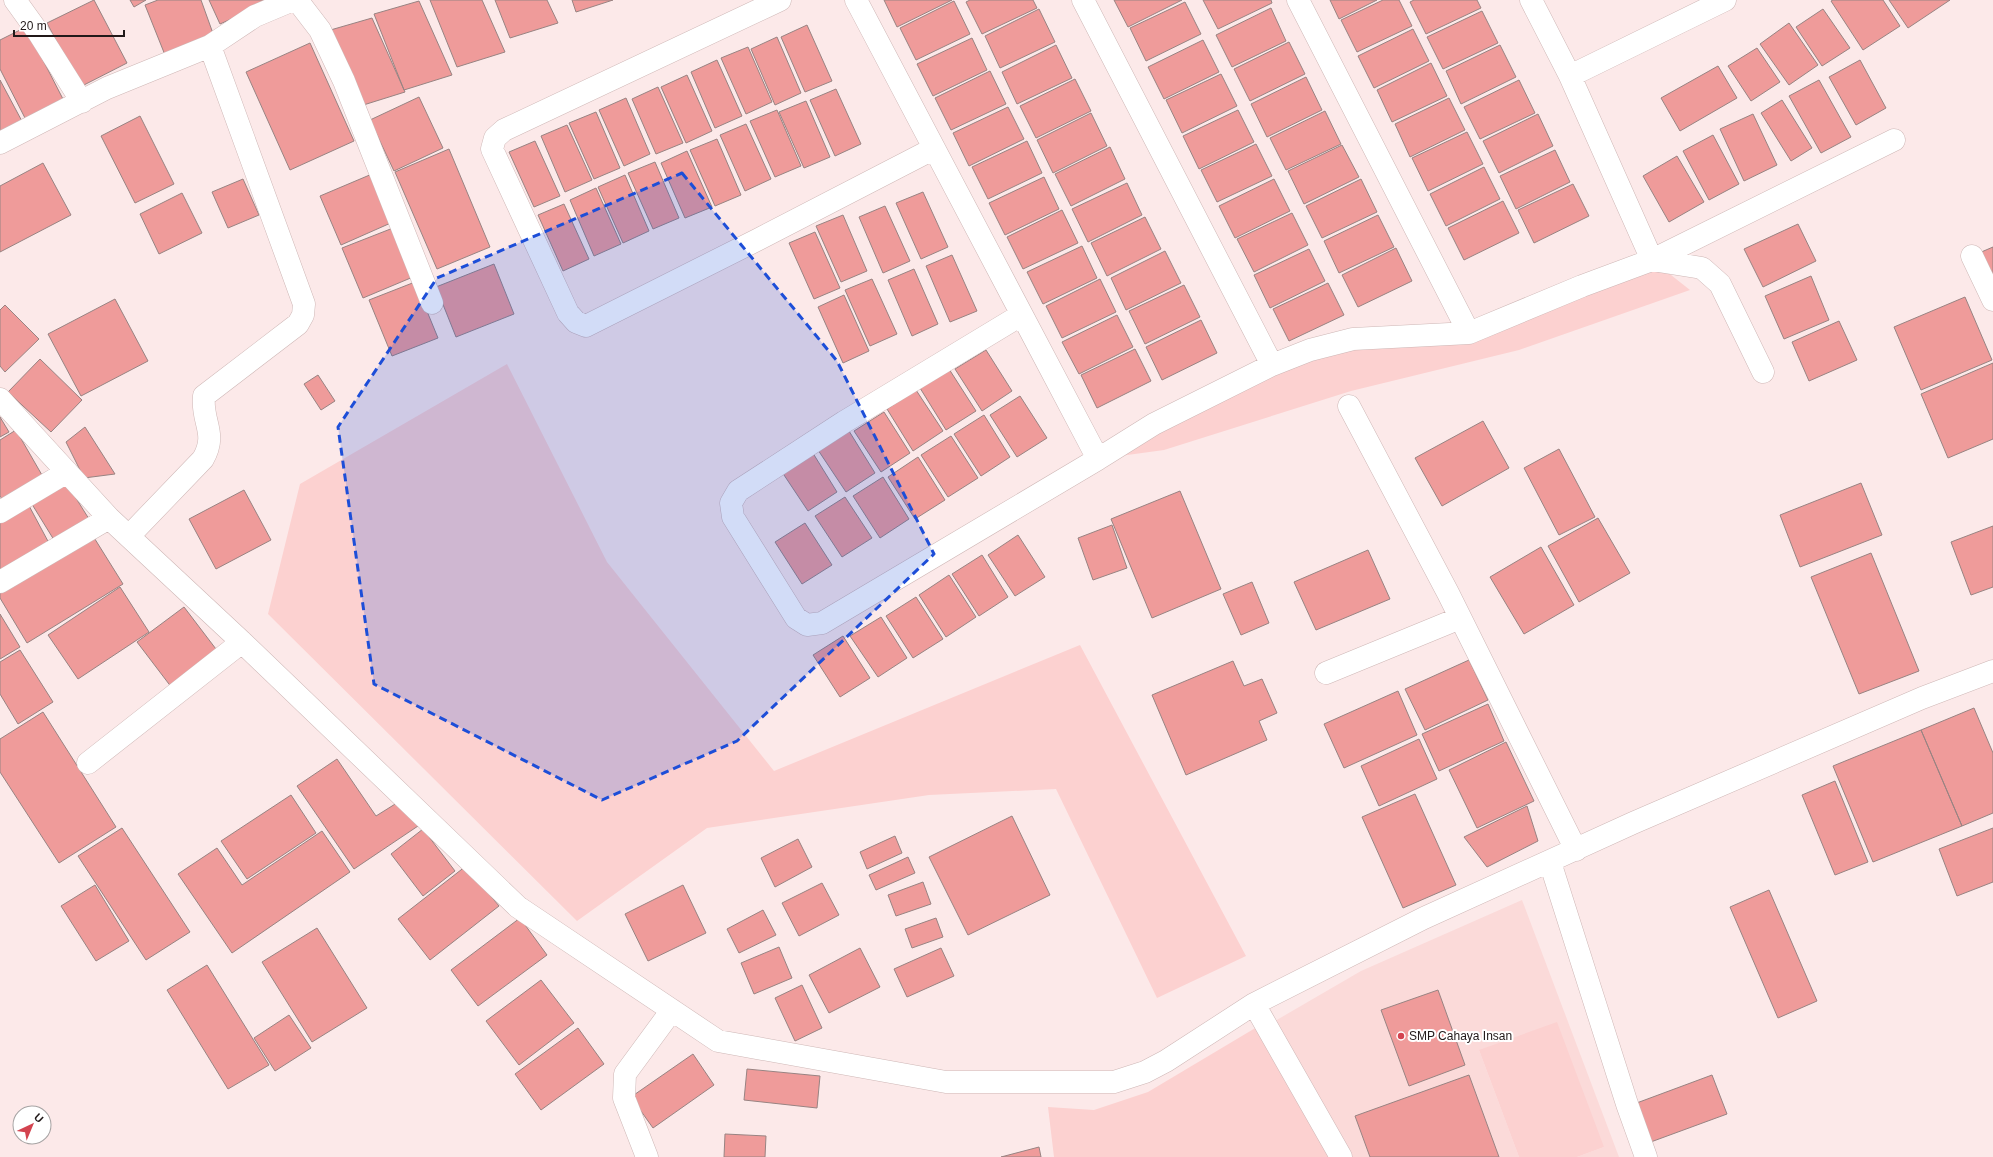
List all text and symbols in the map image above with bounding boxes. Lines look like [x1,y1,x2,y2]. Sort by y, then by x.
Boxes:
scale bar [14,12,124,38]
text: 20 m [20,19,47,33]
place label: SMP Cahaya Insan [1409,1029,1512,1043]
marker: SMP Cahaya Insan [1396,1031,1406,1041]
north arrow [12,1105,52,1145]
text: U [32,1111,46,1125]

